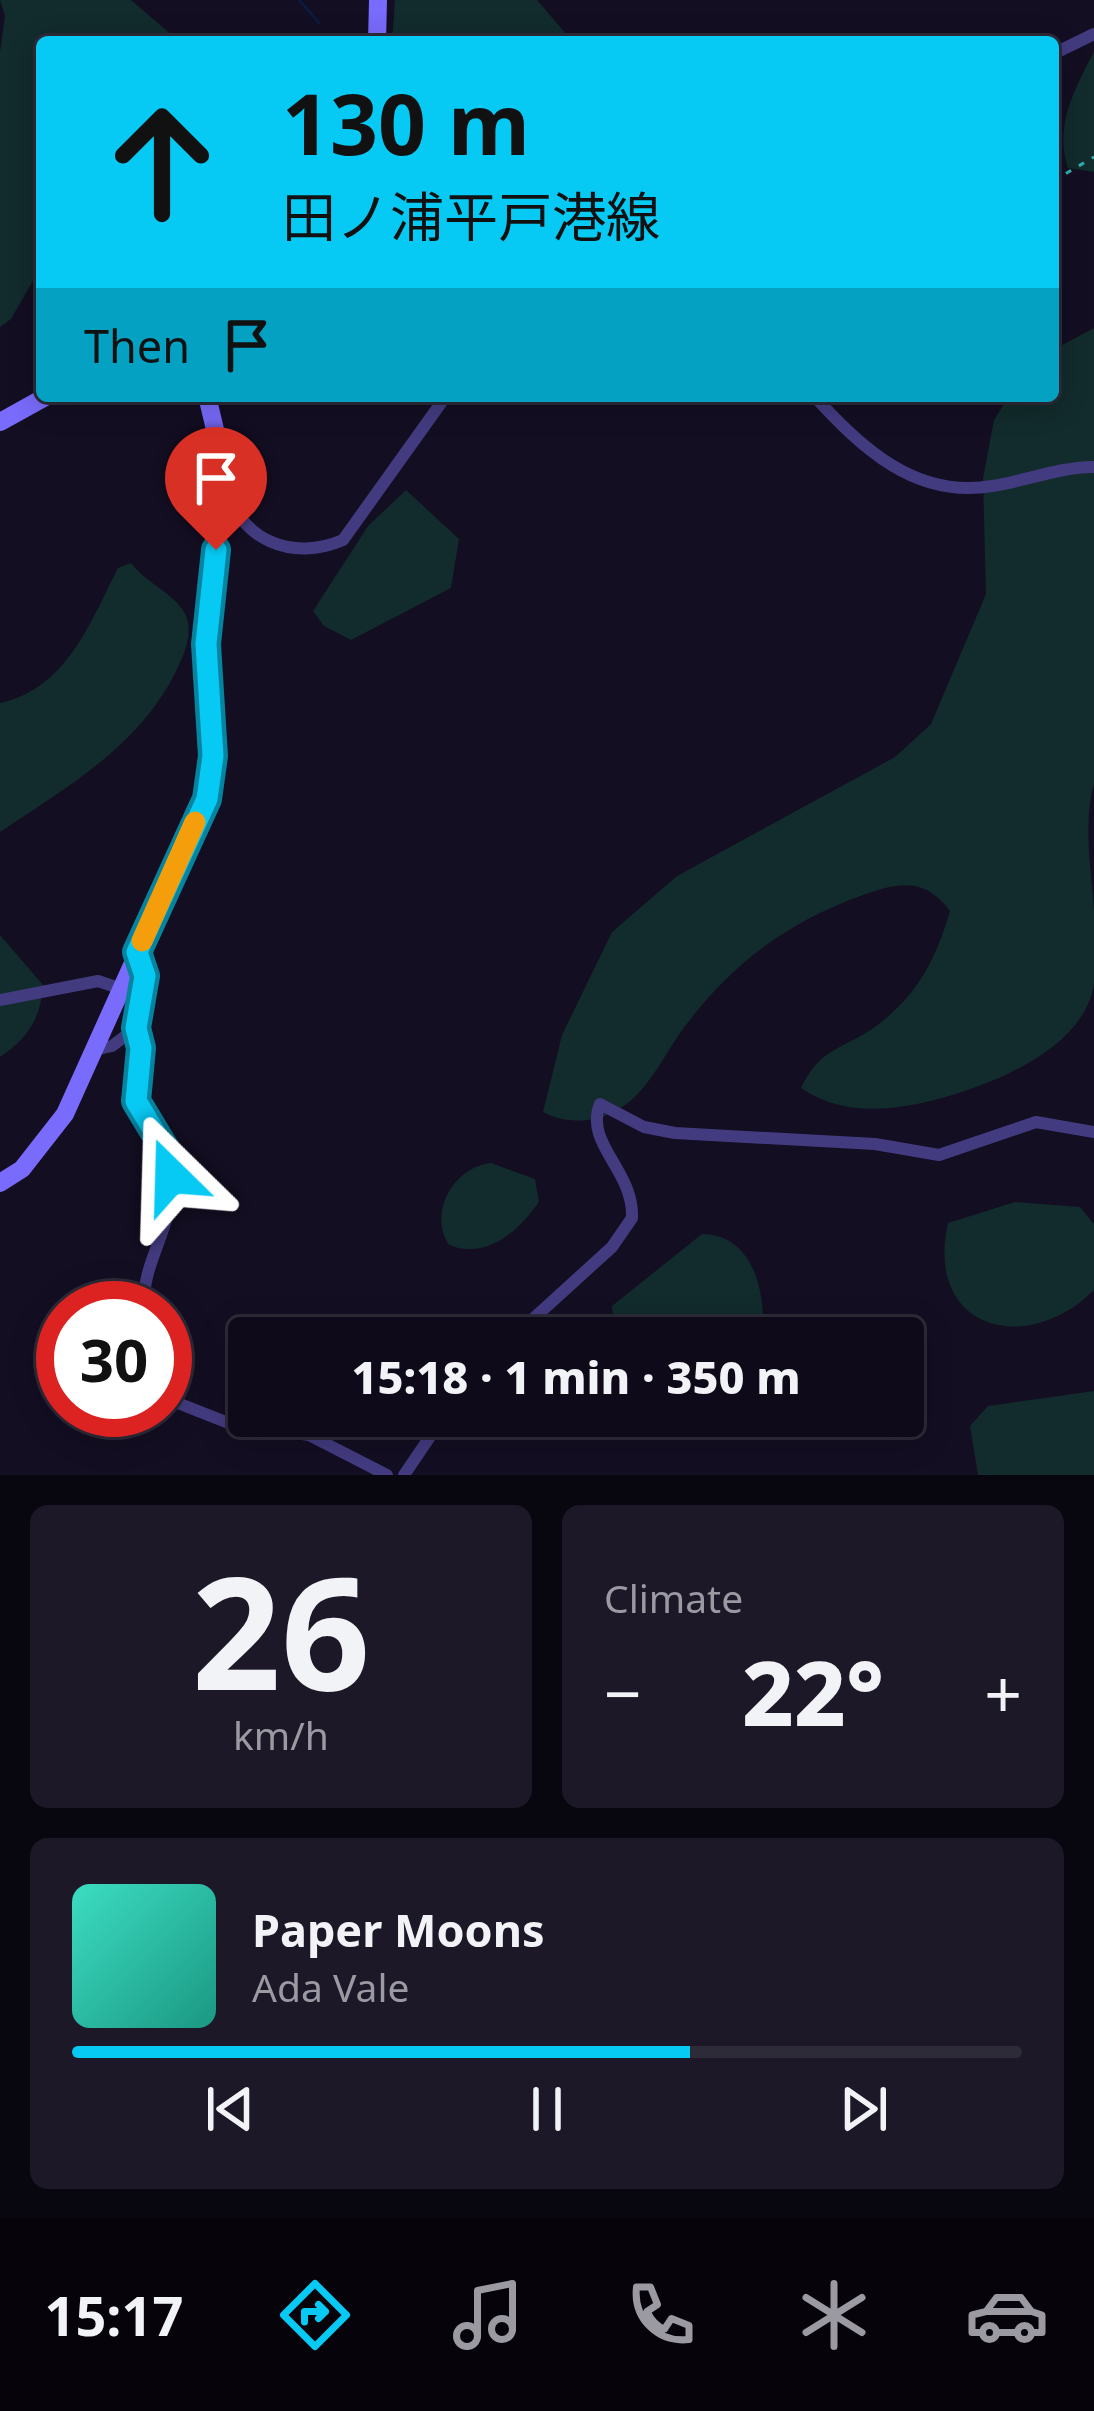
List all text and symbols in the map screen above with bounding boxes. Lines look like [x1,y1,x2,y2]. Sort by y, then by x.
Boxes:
text: 130 m [282,65,530,180]
icon: ahead [84,84,240,240]
text: 田ノ浦平戸港線 [282,179,660,253]
icon: arrive [214,312,280,378]
text: Then [84,315,190,376]
pin [165,427,267,550]
icon: arrive [183,445,249,511]
position arrow [108,1113,234,1239]
speed limit sign: 30 [36,1281,192,1437]
text: 15:18 · 1 min · 350 m [351,1346,801,1407]
text: 26 [192,1523,370,1736]
text: Climate [604,1571,743,1624]
text: 22° [742,1630,884,1752]
text: − [604,1647,642,1737]
text: + [984,1647,1022,1737]
text: km/h [233,1708,329,1761]
text: Paper Moons [252,1899,545,1960]
text: Ada Vale [252,1960,409,2013]
icon: previous [197,2076,263,2142]
icon: pause [514,2076,580,2142]
icon: next [831,2076,897,2142]
icon: directions [273,2273,357,2357]
icon: music [446,2273,530,2357]
icon: phone [619,2273,703,2357]
icon: climate [792,2273,876,2357]
icon: car [965,2273,1049,2357]
text: 15:17 [45,2278,183,2352]

